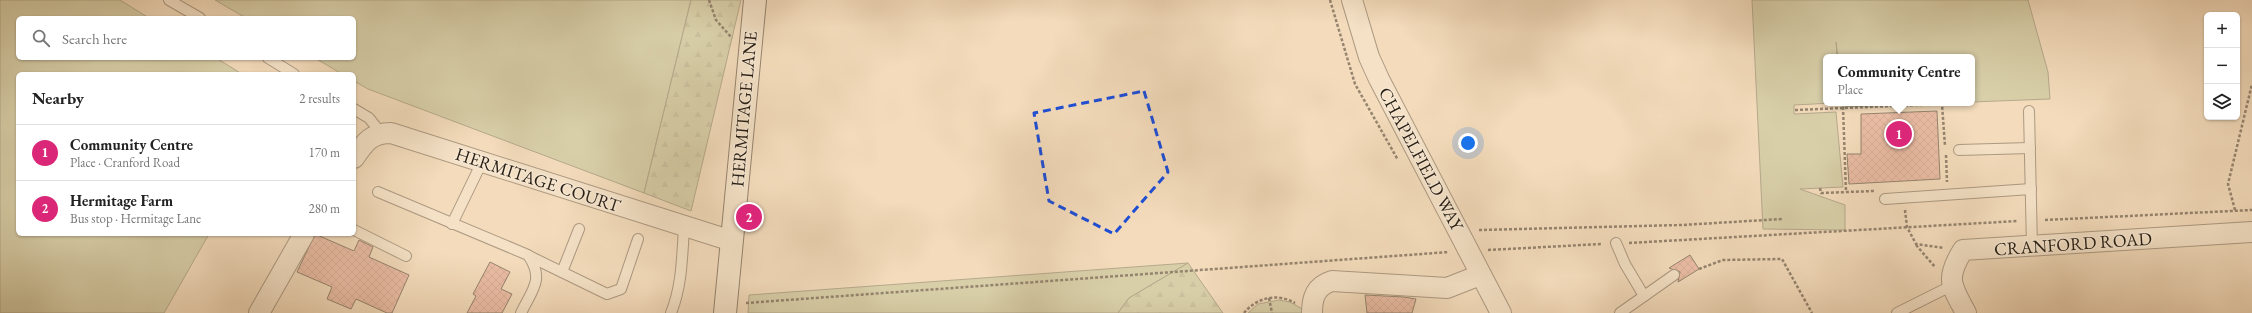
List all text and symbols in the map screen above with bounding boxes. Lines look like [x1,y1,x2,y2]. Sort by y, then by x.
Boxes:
map controls [2204,12,2240,120]
button: + [2204,12,2240,48]
search box [16,16,356,60]
icon: search [30,27,52,49]
text: Search here [62,29,127,48]
street label: HERMITAGE LANE [725,30,762,188]
button: − [2204,48,2240,84]
popup [1823,54,1975,106]
text: Community Centre [1837,62,1961,81]
text: Place [1837,81,1863,98]
street label: CHAPELFIELD WAY [1374,83,1470,236]
button: layers [2204,84,2240,120]
text: Nearby [32,87,84,109]
text: 2 results [299,90,340,107]
pin: 1 [1886,119,1912,149]
your location [1458,133,1478,153]
text: Community Centre [70,135,193,154]
street label: HERMITAGE COURT [453,142,624,217]
text: 1 [42,144,48,161]
text: 170 m [309,144,340,161]
text: Place · Cranford Road [70,154,180,171]
text: Hermitage Farm [70,191,173,210]
text: 2 [42,200,48,217]
text: 280 m [309,200,340,217]
pin: 2 [736,202,762,232]
text: Bus stop · Hermitage Lane [70,210,201,227]
street label: CRANFORD ROAD [1993,227,2153,260]

